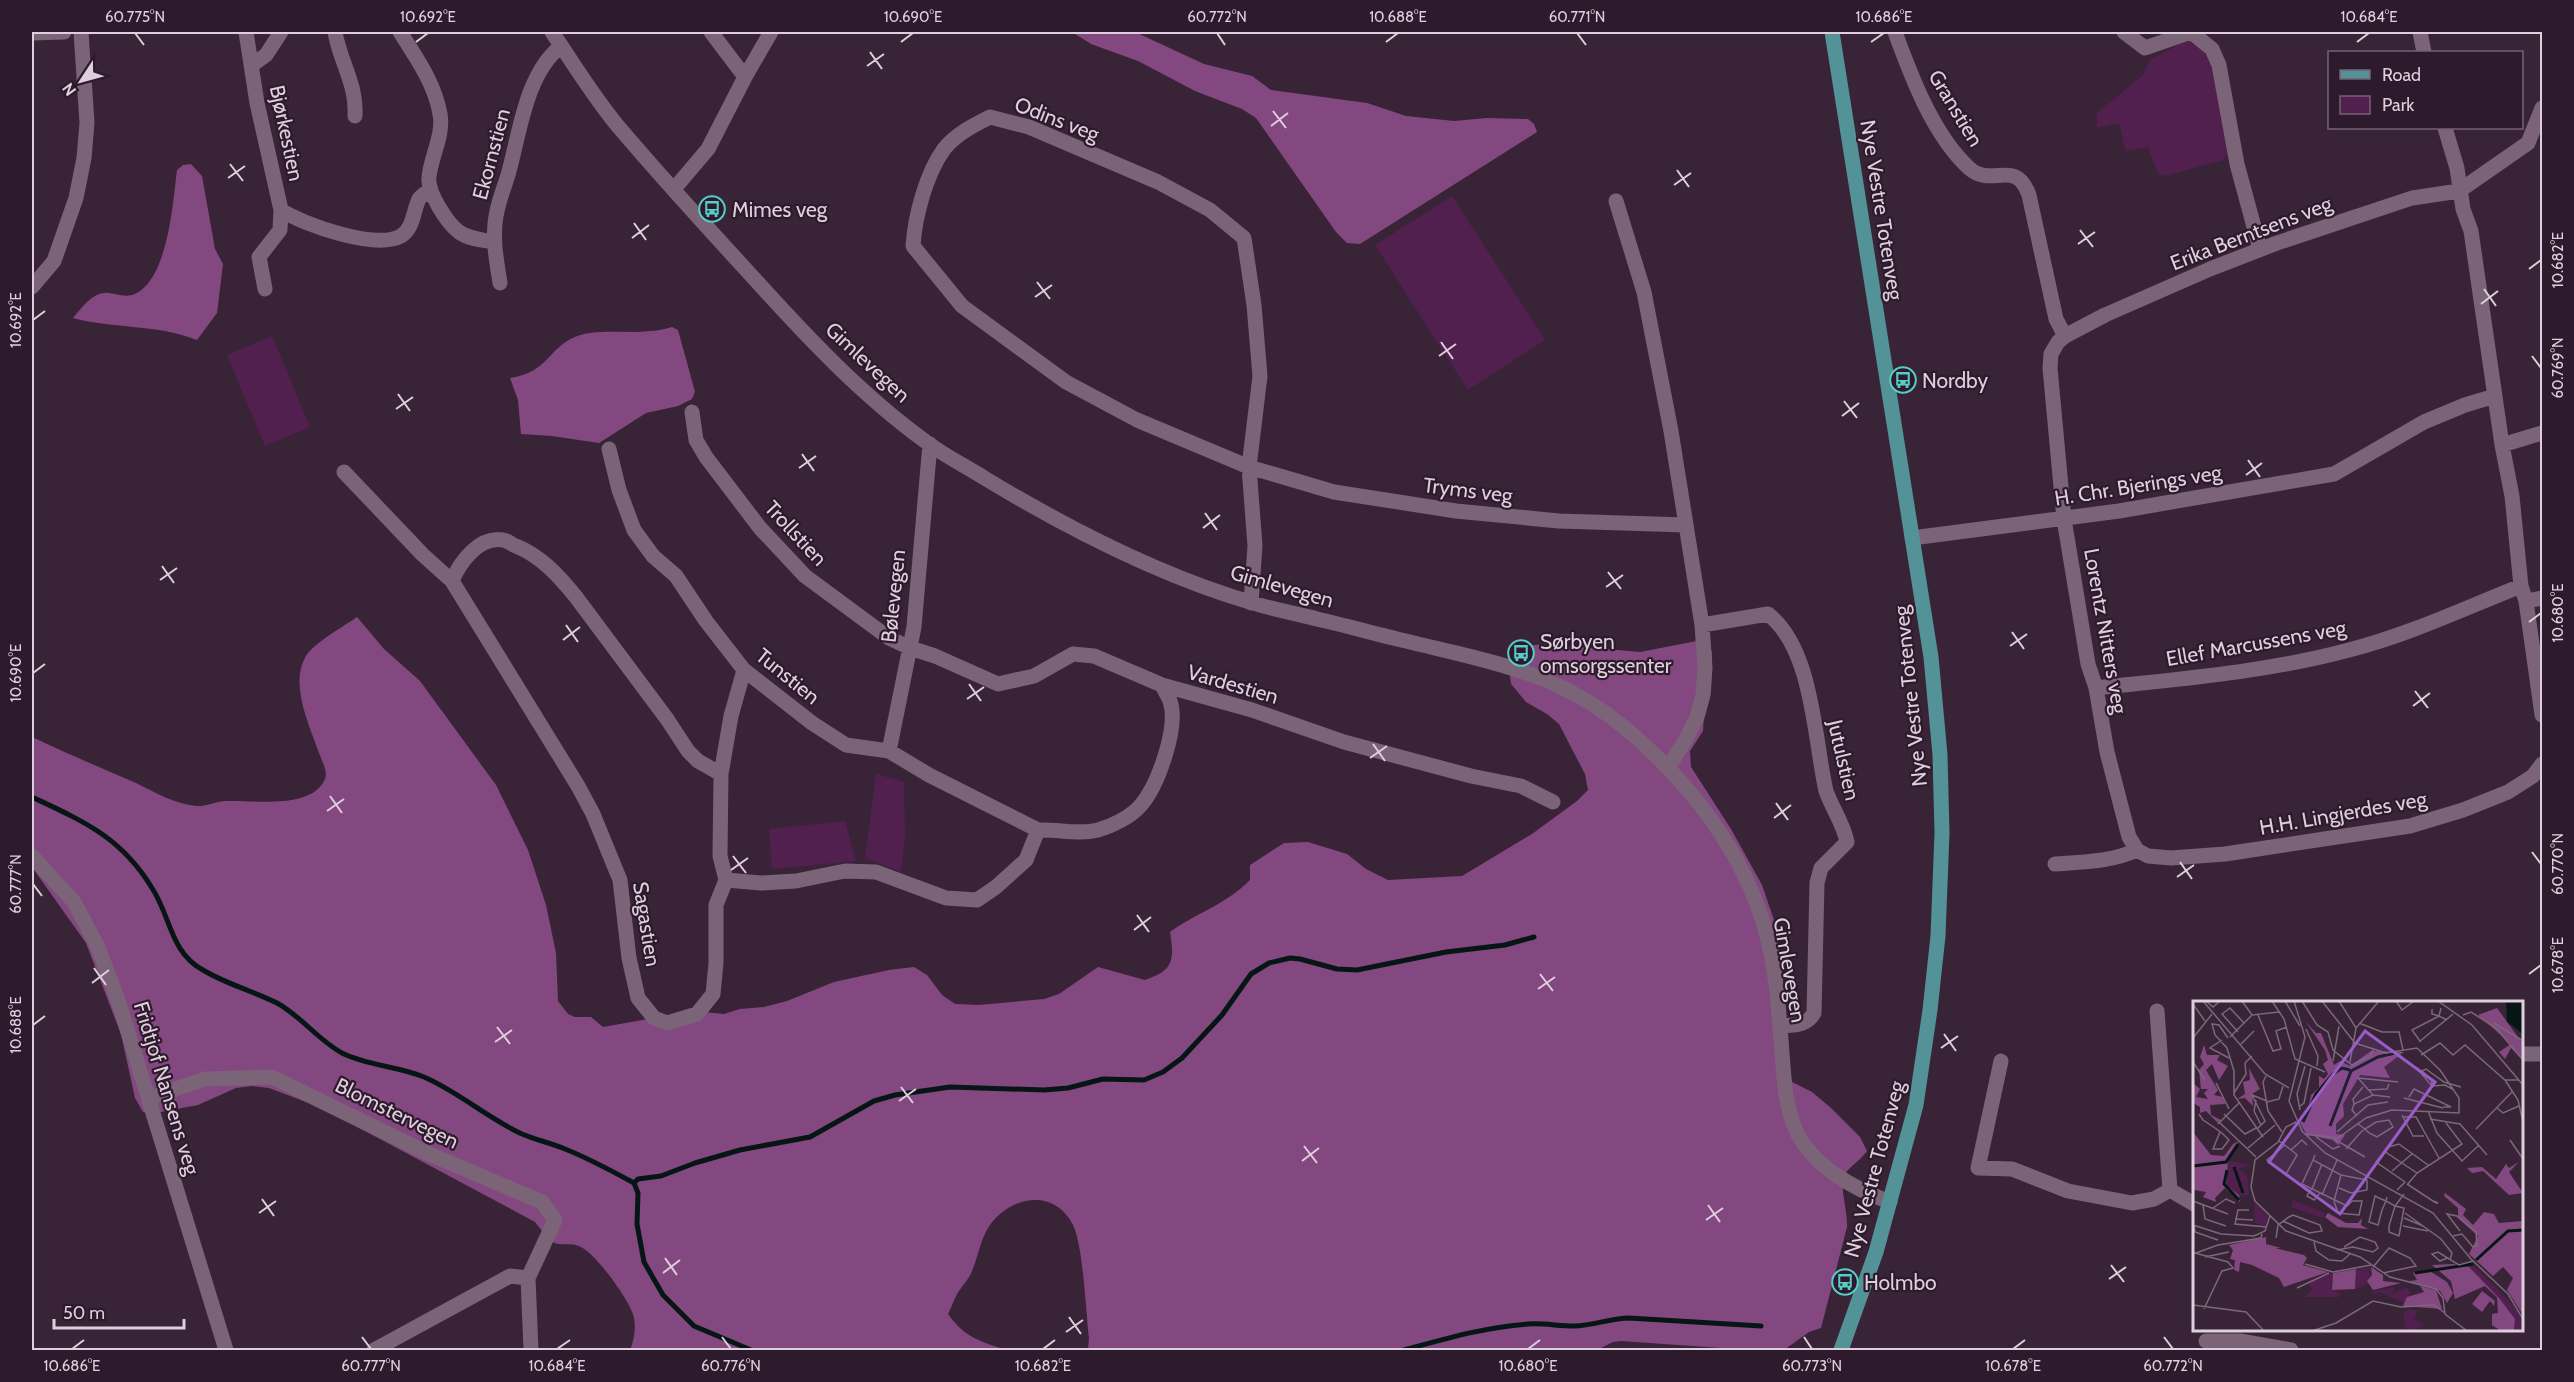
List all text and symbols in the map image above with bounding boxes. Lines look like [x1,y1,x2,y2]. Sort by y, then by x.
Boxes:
text: 60.775°N [105,8,165,26]
text: 10.692°E [400,8,456,26]
text: 10.690°E [884,8,942,26]
text: 60.772°N [1187,8,1247,26]
text: 10.688°E [1369,8,1427,26]
text: 60.771°N [1549,8,1605,26]
text: 10.686°E [1856,8,1912,26]
text: 10.684°E [2341,8,2398,26]
north arrow [51,51,111,111]
legend [2328,51,2523,129]
text: Road [2382,64,2421,86]
street label: Granstien [1923,65,1989,151]
text: N [58,79,80,100]
street label: Bjørkestien [264,83,309,183]
street label: Odins veg [1011,91,1103,147]
text: Park [2382,94,2415,116]
street label: Ekornstien [467,106,515,202]
street label: Nye Vestre Totenveg [1855,118,1909,302]
street label: Erika Berntsens veg [2167,190,2336,275]
bus stop icon: Mimes veg [697,194,727,224]
place label: Mimes veg [732,197,828,222]
text: 10.682°E [2549,232,2567,288]
text: 10.692°E [7,292,25,348]
street label: Gimlevegen [821,317,915,407]
text: 60.769°N [2549,338,2567,399]
bus stop icon: Nordby [1888,365,1918,395]
place label: Nordby [1922,368,1988,393]
street label: H. Chr. Bjerings veg [2053,459,2224,512]
street label: Tryms veg [1422,472,1515,508]
street label: Trollstien [760,495,832,571]
street label: Lorentz Nitters veg [2079,546,2133,716]
street label: Bølevegen [876,548,910,644]
street label: Gimlevegen [1228,559,1336,613]
text: 10.680°E [2549,584,2567,642]
street label: Nye Vestre Totenveg [1888,604,1932,788]
street label: Ellef Marcussens veg [2164,615,2349,671]
place label: Sørbyen omsorgssenter [1540,629,1672,678]
bus stop icon: Sørbyen omsorgssenter [1506,638,1536,668]
street label: Tunstien [751,643,825,709]
text: 10.690°E [7,644,25,702]
street label: Vardestien [1185,659,1281,709]
street label: Jutulstien [1822,716,1865,803]
street label: H.H. Lingjerdes veg [2257,786,2429,841]
text: 60.770°N [2549,833,2567,895]
text: 60.777°N [7,854,25,914]
street label: Sagastien [628,880,666,968]
street label: Gimlevegen [1768,916,1812,1024]
text: 10.678°E [2549,937,2567,993]
text: 10.688°E [7,996,25,1054]
street label: Fridtjof Nansens veg [128,998,205,1178]
inset map [2193,1001,2523,1331]
street label: Blomstervegen [331,1072,463,1154]
street label: Nye Vestre Totenveg [1838,1077,1910,1260]
bus stop icon: Holmbo [1830,1267,1860,1297]
place label: Holmbo [1864,1270,1937,1295]
scale bar [54,1292,184,1330]
text: 50 m [63,1302,105,1324]
text: 10.686°E [44,1357,100,1375]
text: 60.777°N [341,1357,401,1375]
text: 10.684°E [529,1357,586,1375]
text: 60.776°N [701,1357,761,1375]
text: 10.682°E [1015,1357,1071,1375]
text: 10.680°E [1499,1357,1557,1375]
text: 60.773°N [1782,1357,1842,1375]
text: 10.678°E [1985,1357,2041,1375]
text: 60.772°N [2143,1357,2203,1375]

